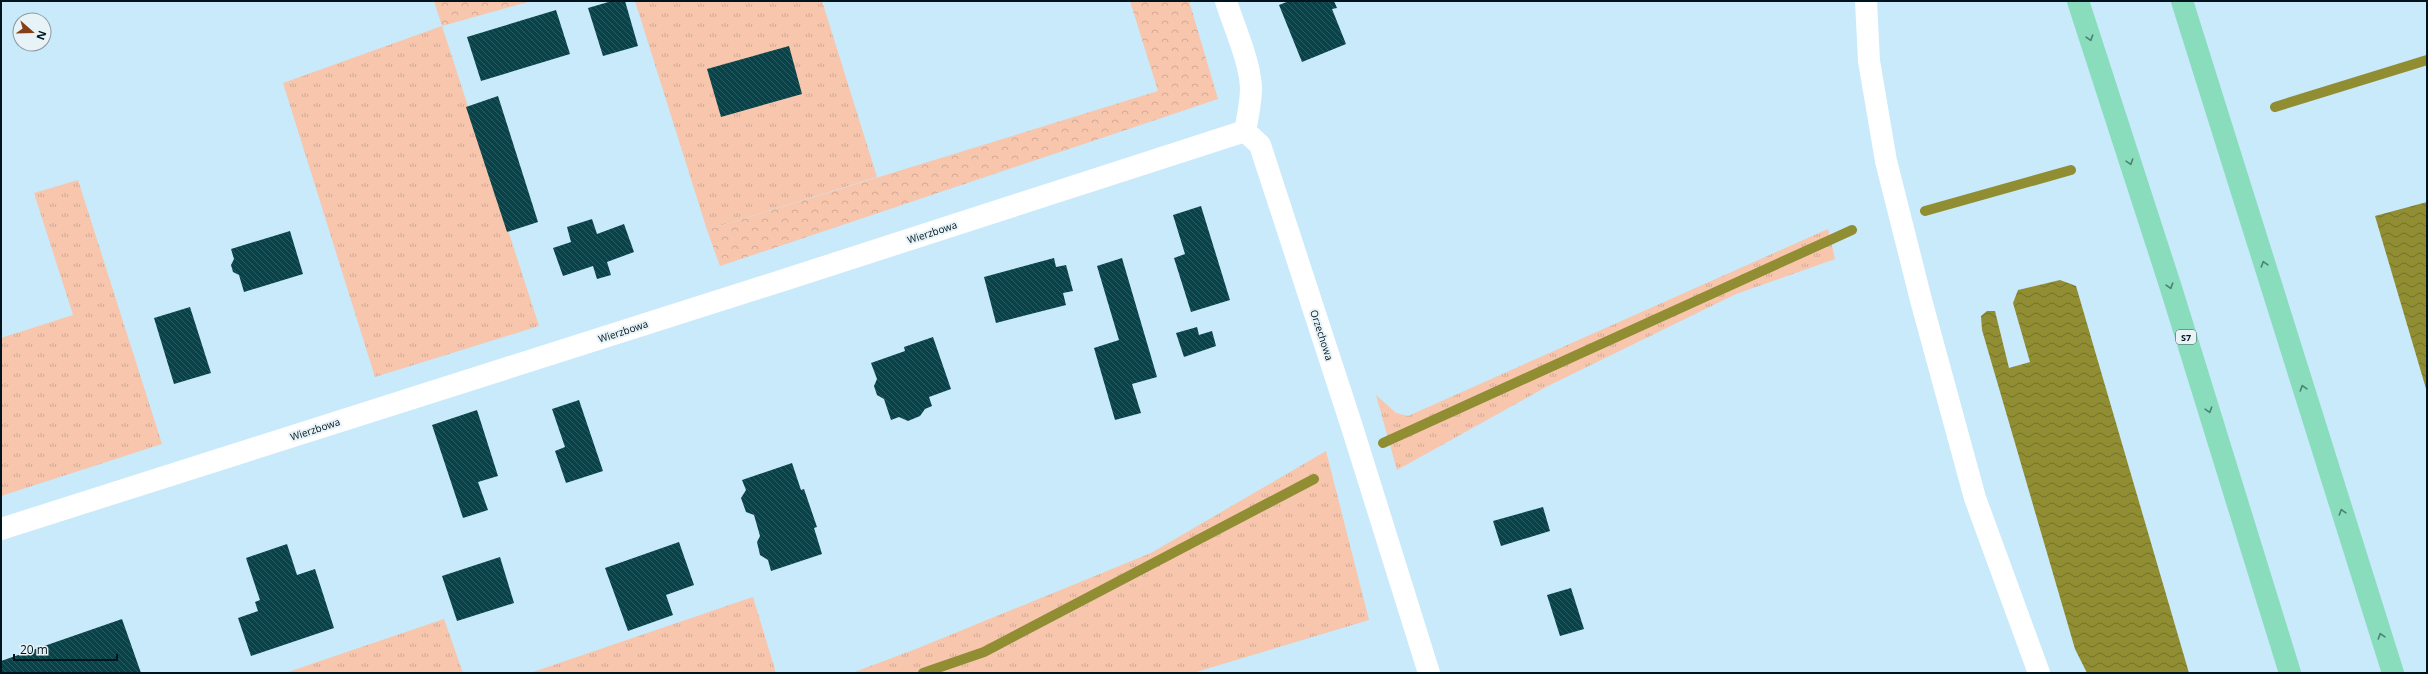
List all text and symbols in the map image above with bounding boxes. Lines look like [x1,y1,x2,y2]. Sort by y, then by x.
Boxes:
north arrow [12,12,52,52]
text: N [33,29,50,42]
one-way arrow [2085,34,2094,41]
one-way arrow [2125,158,2134,165]
street label: Wierzbowa [905,217,959,247]
one-way arrow [2261,260,2269,267]
one-way arrow [2165,282,2174,289]
street label: Orzechowa [1307,308,1337,362]
street label: Wierzbowa [596,316,650,346]
road number: S7 [2176,330,2196,344]
one-way arrow [2299,384,2308,391]
one-way arrow [2204,406,2212,413]
street label: Wierzbowa [288,414,342,444]
one-way arrow [2338,508,2347,515]
one-way arrow [2377,632,2386,639]
scale bar [14,636,117,662]
text: 20 m [20,641,48,658]

